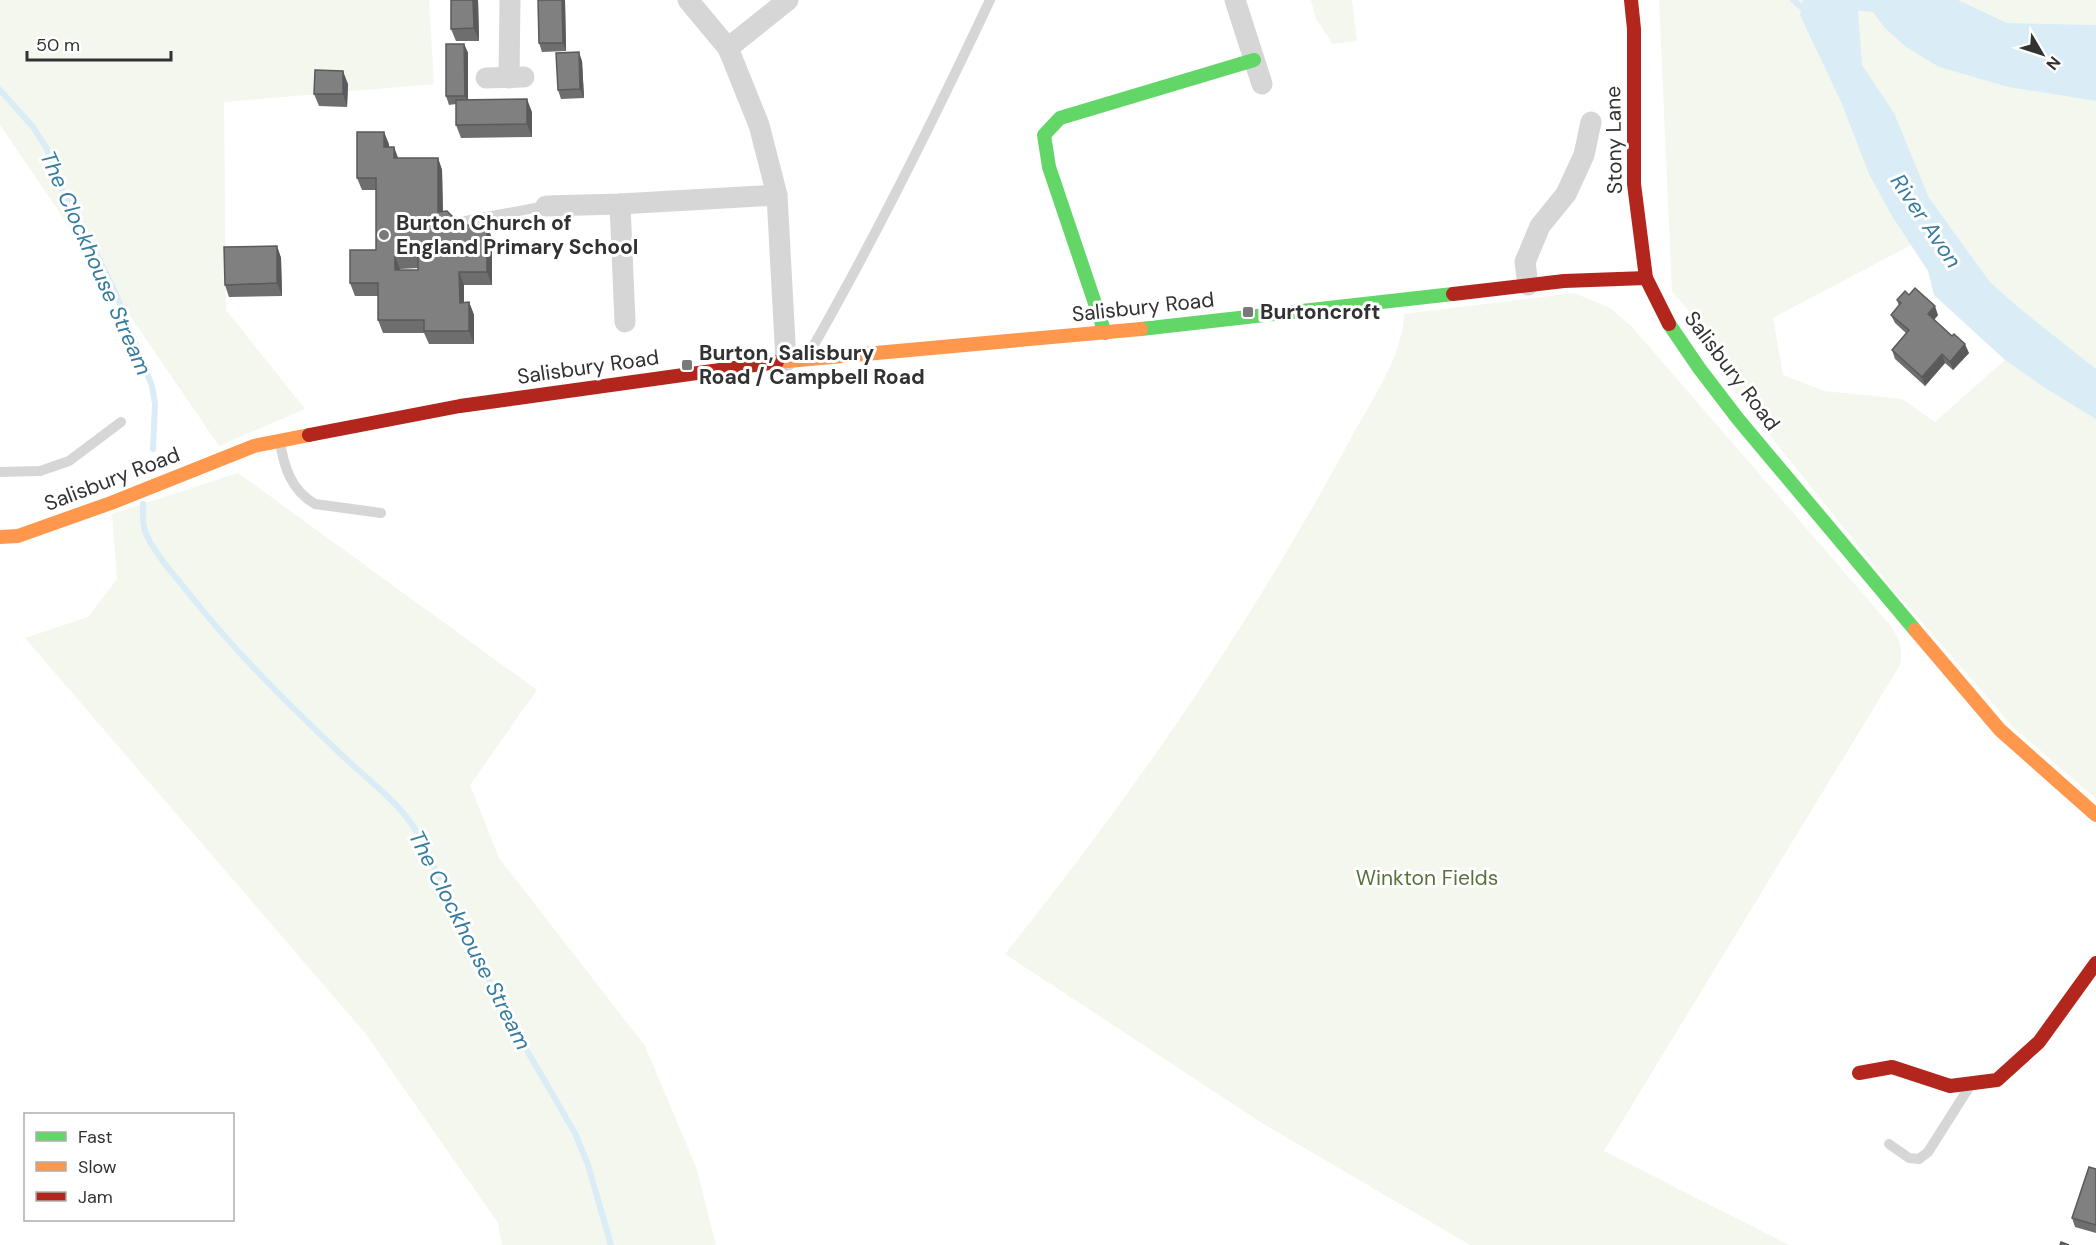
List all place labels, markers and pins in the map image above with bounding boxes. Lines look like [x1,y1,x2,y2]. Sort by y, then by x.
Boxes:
place label: Burton Church of England Primary School [396,209,638,261]
marker: Burton Church of England Primary School [377,228,391,242]
place label: Burtoncroft [1260,298,1380,326]
marker: Burtoncroft [1241,305,1255,319]
place label: Burton, Salisbury Road / Campbell Road [699,339,925,391]
marker: Burton, Salisbury Road / Campbell Road [680,358,694,372]

